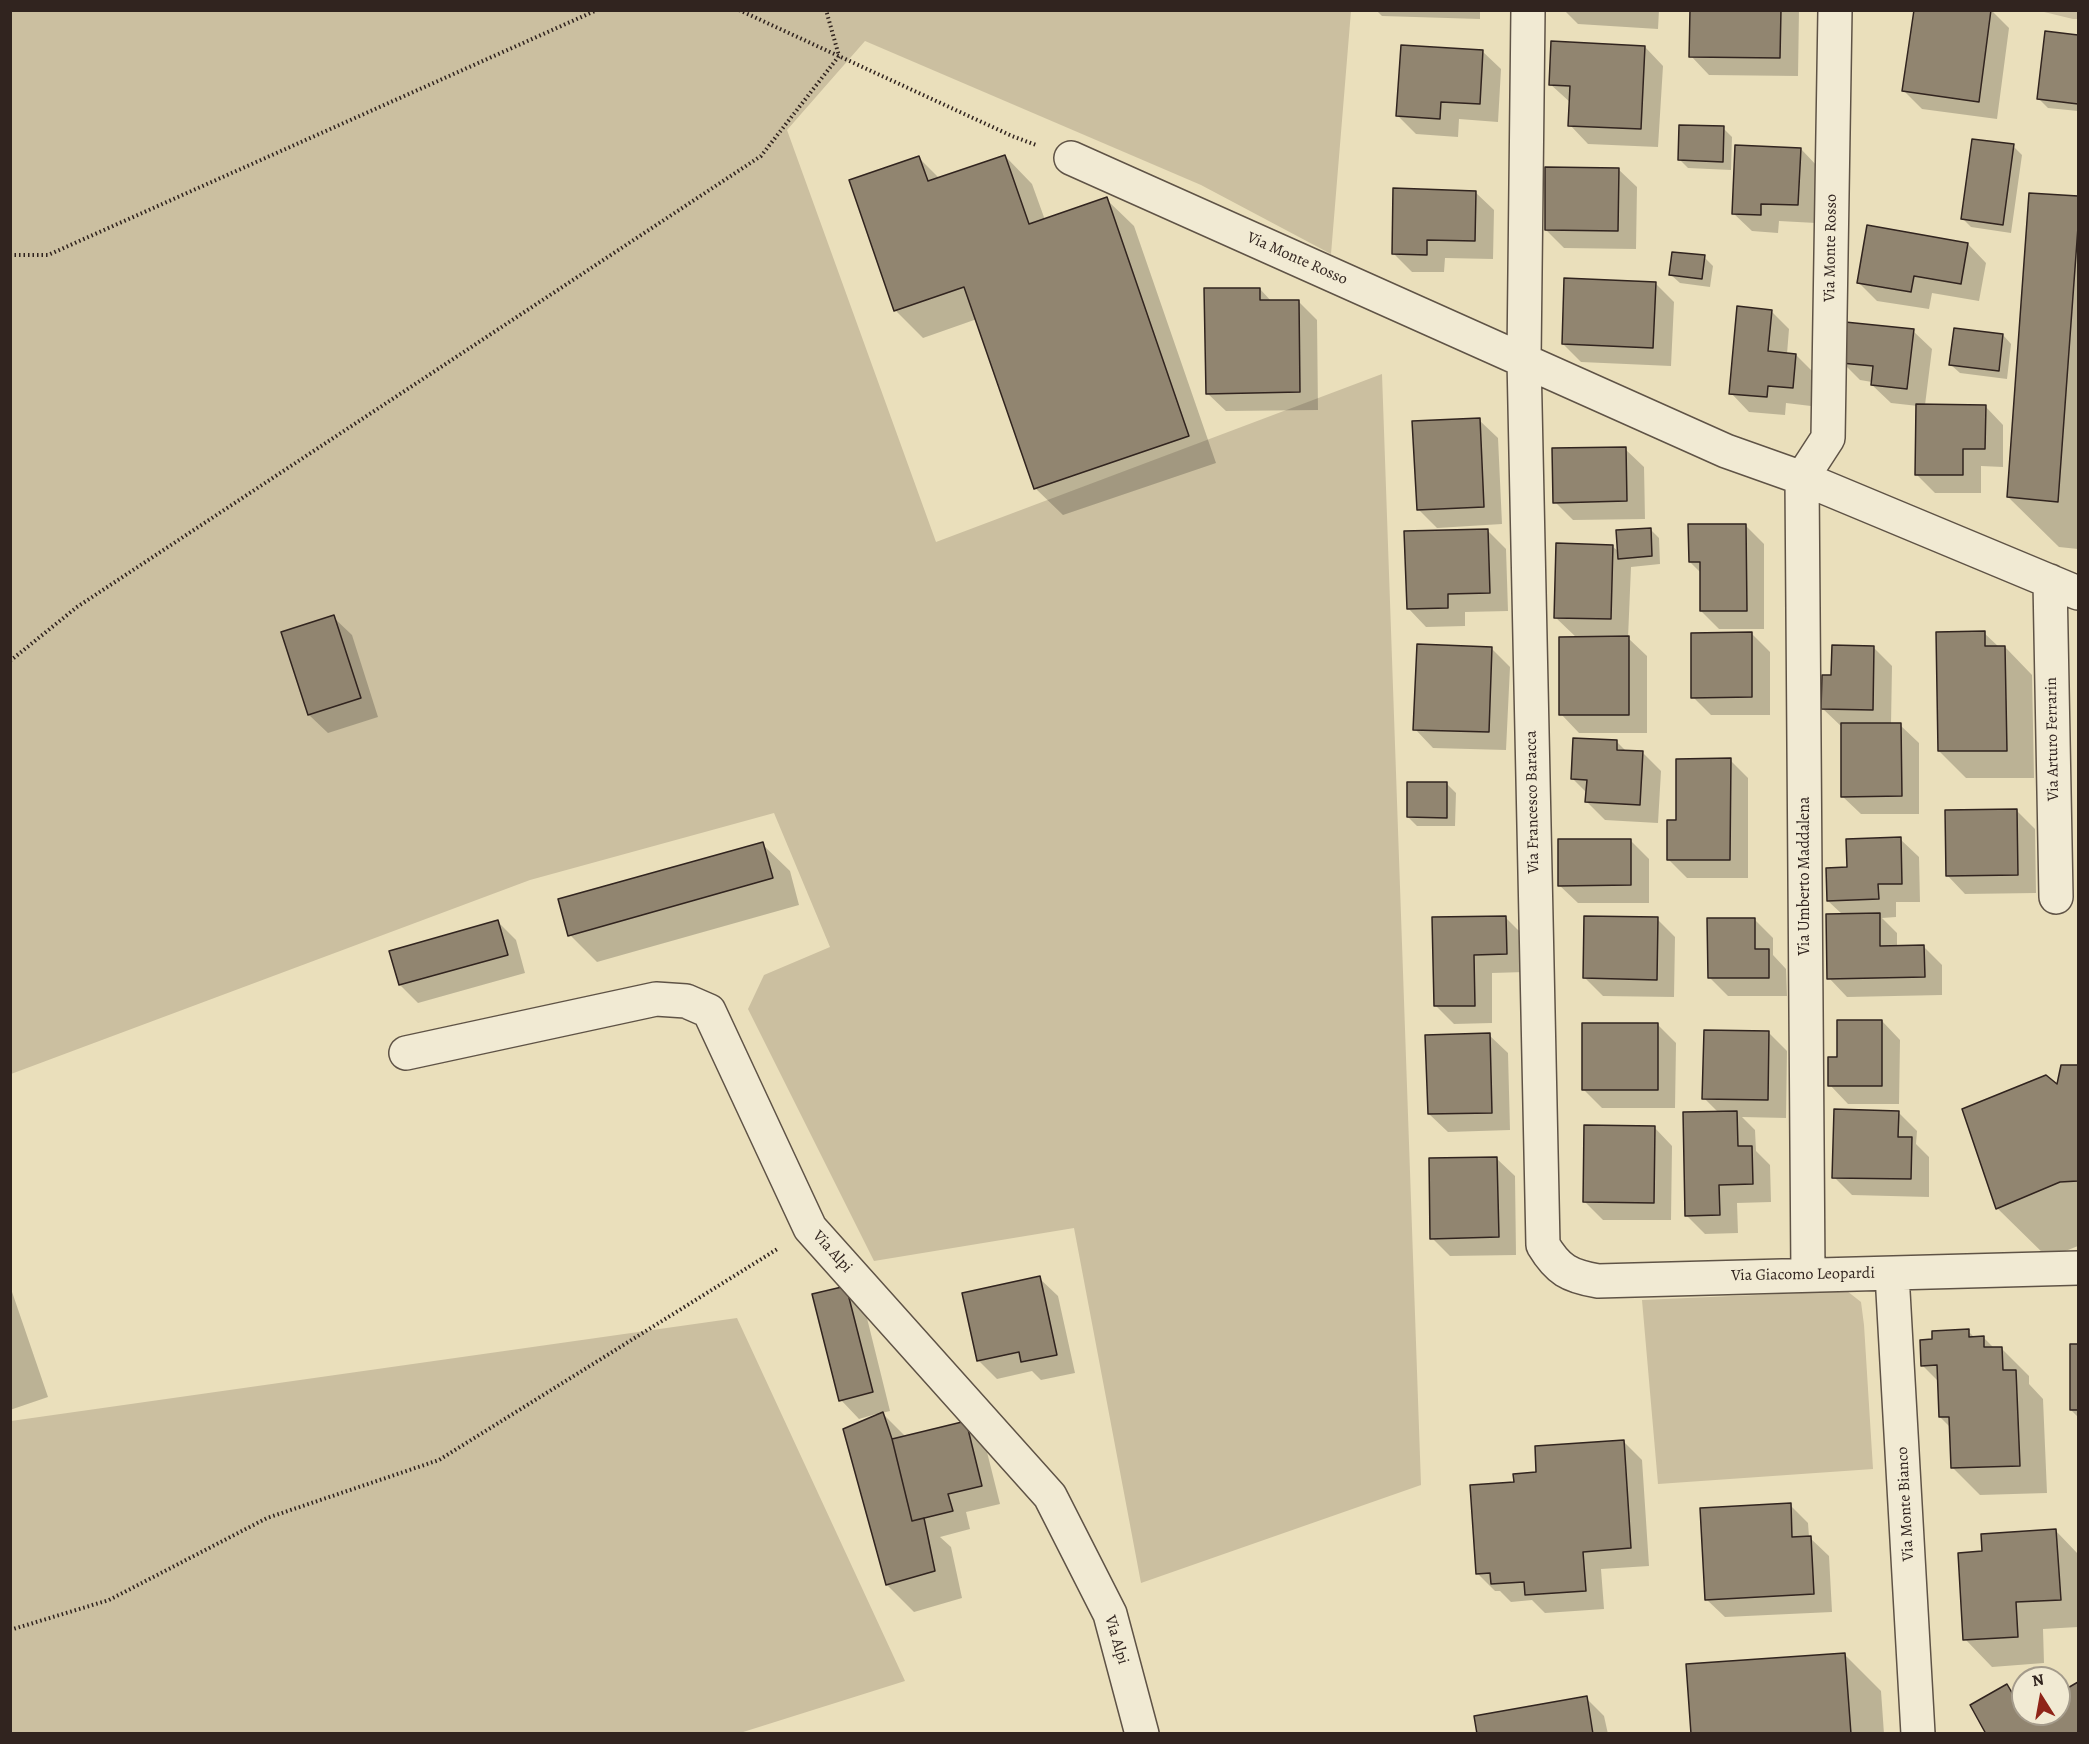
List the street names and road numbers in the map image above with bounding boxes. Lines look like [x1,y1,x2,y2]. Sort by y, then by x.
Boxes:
street label: Via Monte Rosso [1820,194,1842,302]
street label: Via Monte Rosso [1244,228,1350,290]
street label: Via Arturo Ferrarin [2042,677,2064,801]
street label: Via Francesco Baracca [1522,730,1544,874]
street label: Via Umberto Maddalena [1795,797,1815,955]
street label: Via Alpi [808,1227,856,1277]
street label: Via Giacomo Leopardi [1731,1264,1875,1286]
street label: Via Monte Bianco [1893,1446,1919,1562]
street label: Via Alpi [1100,1613,1132,1667]

